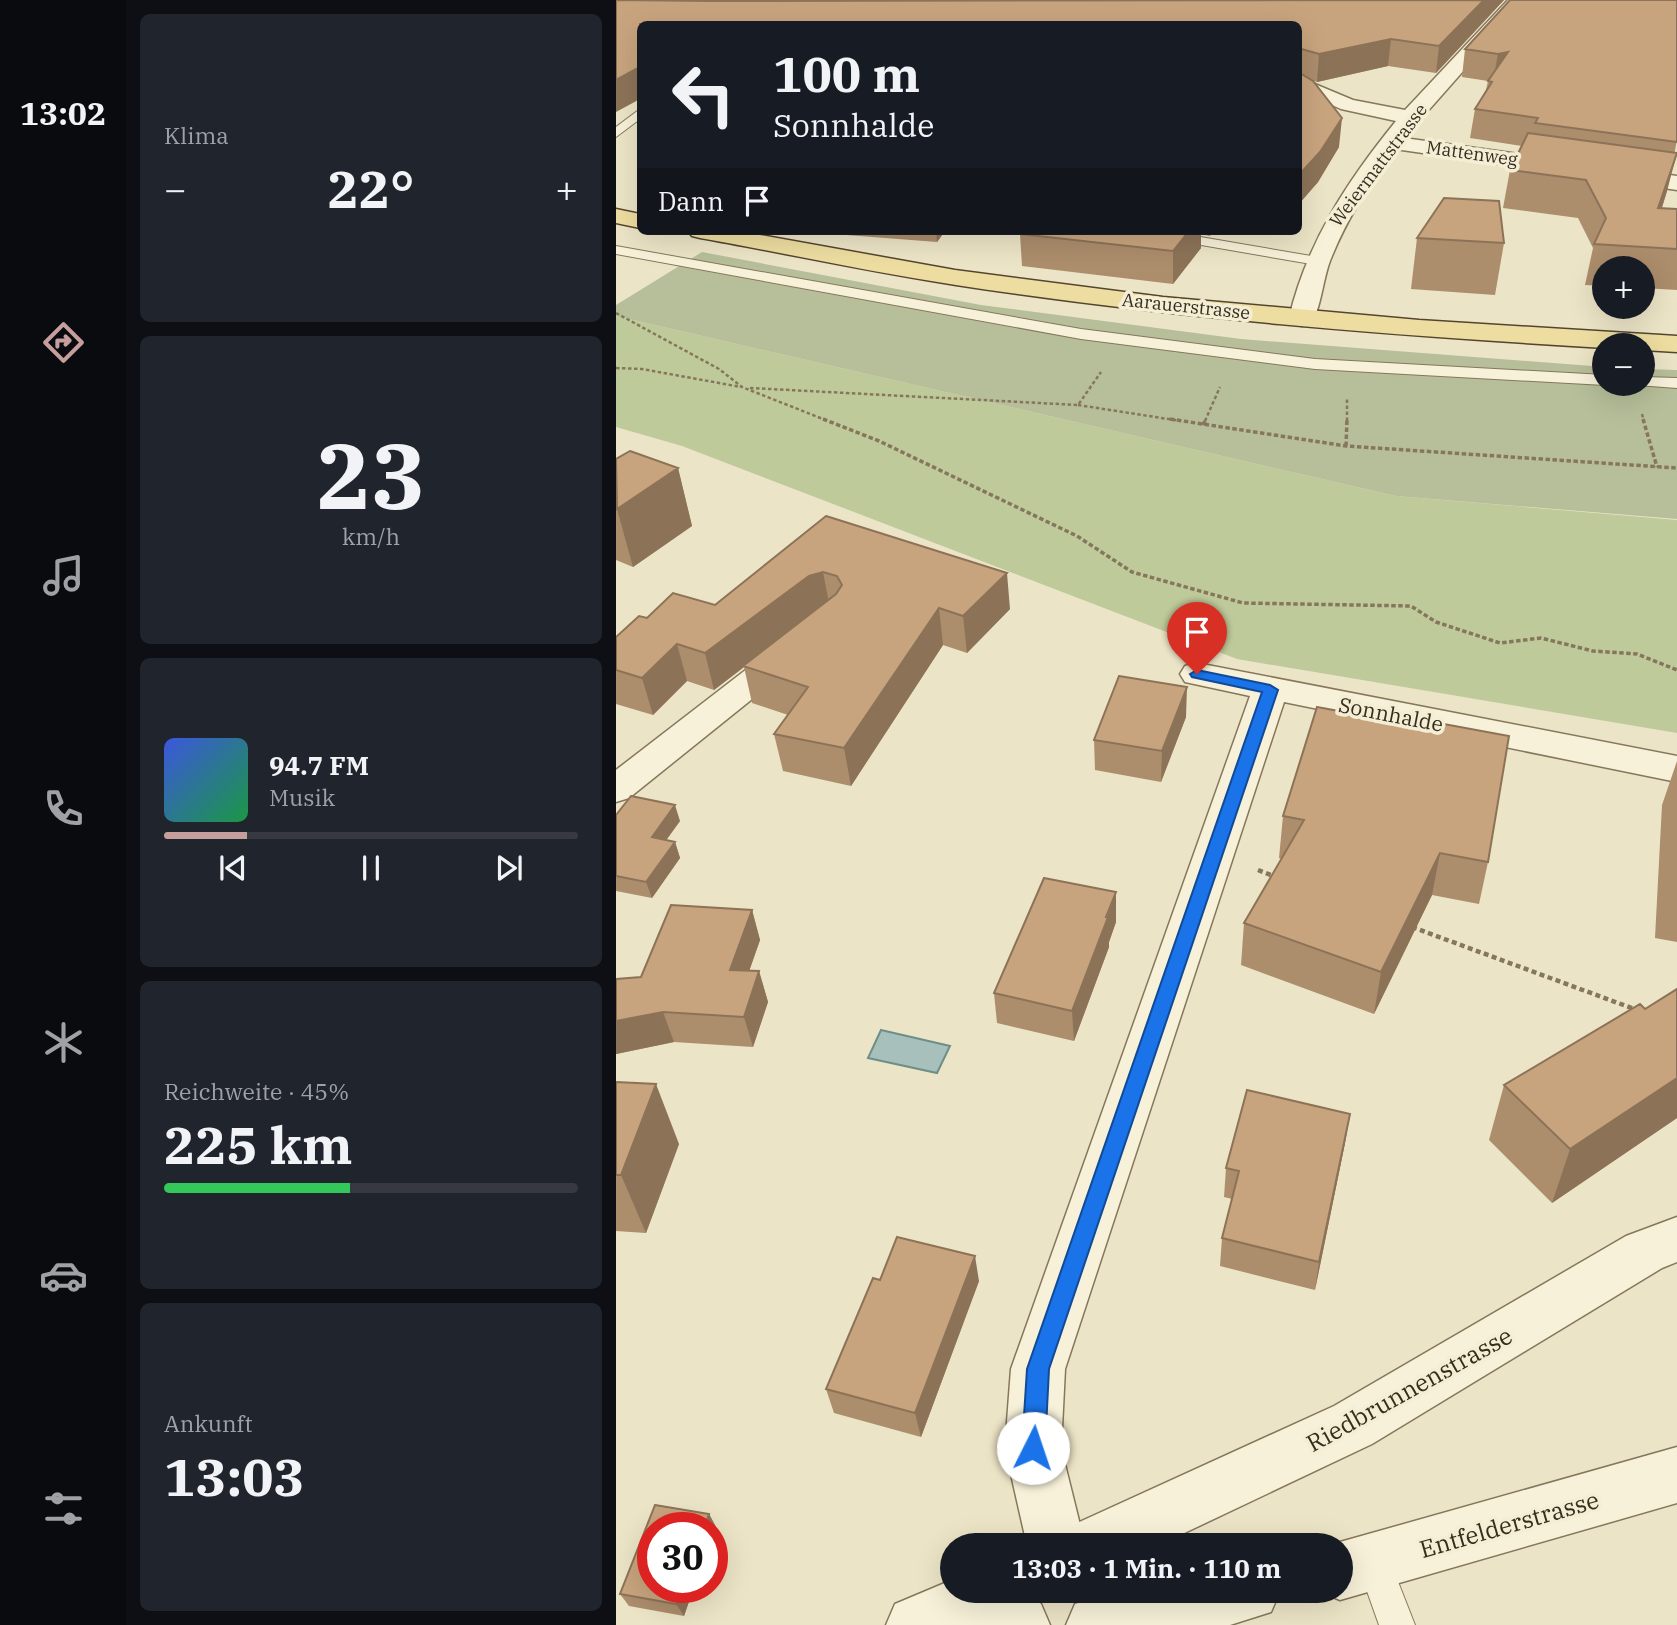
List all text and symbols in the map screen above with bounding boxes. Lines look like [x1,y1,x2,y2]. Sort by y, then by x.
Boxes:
text: 100 m [773,42,920,105]
icon: left [658,49,749,140]
text: 13:02 [20,92,106,134]
street label: Weiermattstrasse [1324,99,1432,231]
text: Sonnhalde [773,104,934,146]
text: Klima [164,120,229,150]
street label: Mattenweg [1425,135,1519,171]
text: 22° [328,155,414,222]
text: − [164,164,187,213]
text: + [555,164,578,213]
icon: arrive [738,182,776,220]
text: Dann [658,184,724,218]
map controls [1592,256,1655,396]
button: + [1592,256,1655,319]
street label: Aarauerstrasse [1121,288,1251,324]
icon: directions [39,318,88,367]
button: − [1592,333,1655,396]
text: 23 [316,416,426,534]
text: km/h [342,521,400,551]
icon: music [39,551,88,600]
pin [1167,602,1227,674]
icon: arrive [1178,613,1216,651]
street label: Sonnhalde [1336,690,1446,738]
text: 94.7 FM [269,748,369,782]
text: Musik [269,782,335,812]
icon: phone [39,784,88,833]
icon: previous [214,849,252,887]
icon: pause [352,849,390,887]
icon: next [490,849,528,887]
icon: climate [39,1018,88,1067]
text: Reichweite · 45% [164,1076,349,1106]
text: 225 km [164,1111,353,1178]
icon: car [39,1251,88,1300]
street label: Riedbrunnenstrasse [1300,1319,1518,1459]
text: Ankunft [164,1408,253,1438]
position arrow [996,1411,1070,1485]
text: 13:03 [164,1443,305,1510]
street label: Entfelderstrasse [1416,1483,1602,1565]
icon: filters [39,1484,88,1533]
speed limit sign: 30 [637,1512,728,1603]
text: 13:03 · 1 Min. · 110 m [1012,1551,1281,1585]

